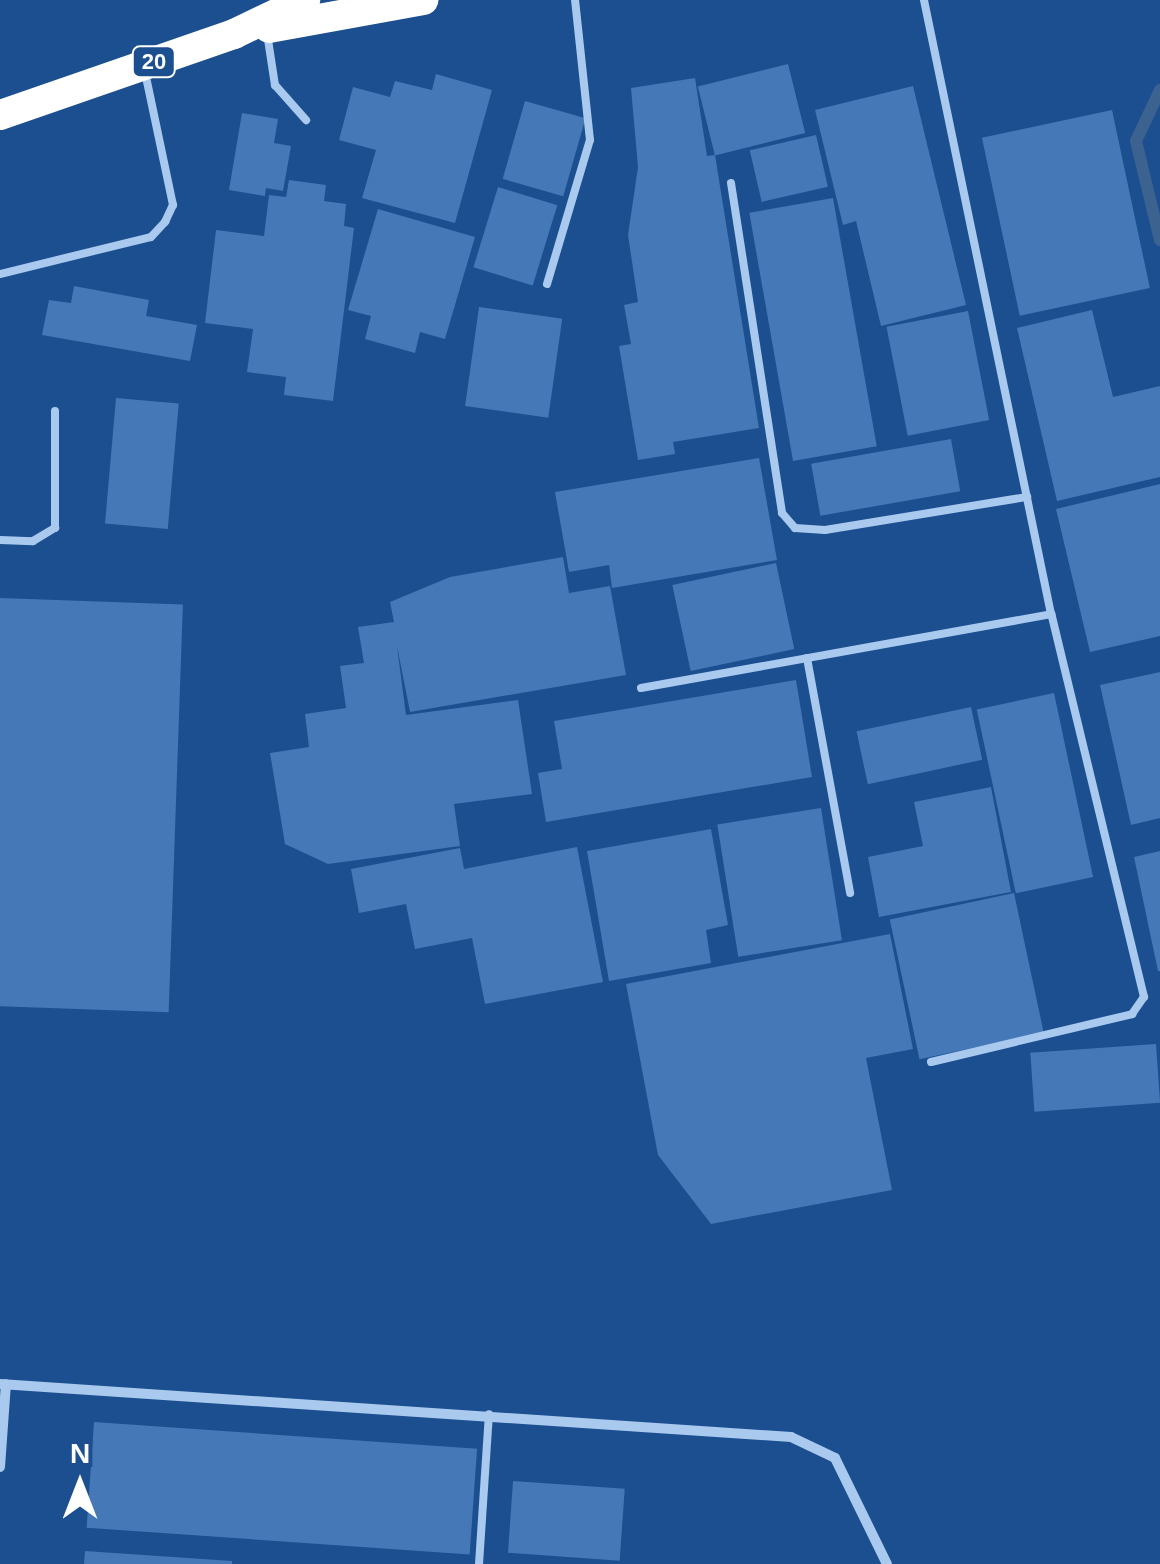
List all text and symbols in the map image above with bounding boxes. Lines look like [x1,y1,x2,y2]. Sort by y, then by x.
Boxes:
road number: 20 [132,45,176,79]
north arrow [30,1434,130,1534]
text: N [70,1438,90,1469]

